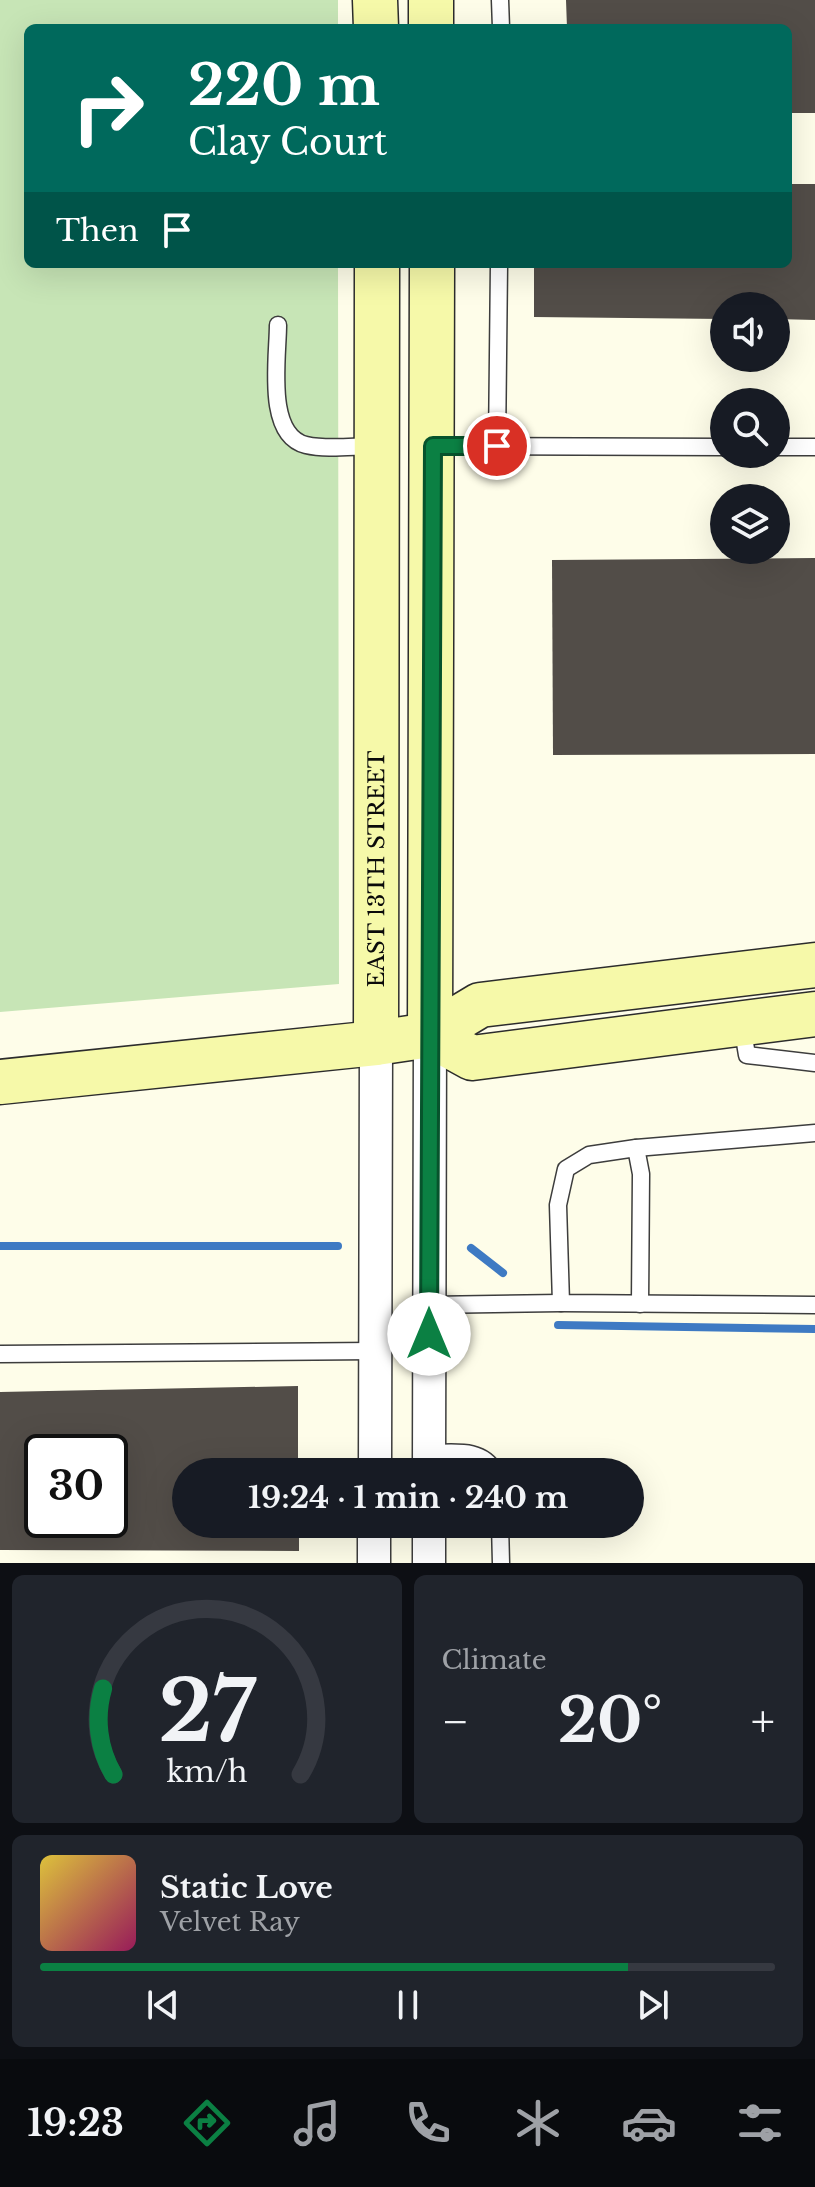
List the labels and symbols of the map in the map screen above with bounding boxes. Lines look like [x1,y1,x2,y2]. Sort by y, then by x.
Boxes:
pin [463,412,531,480]
street label: EAST 13TH STREET [363,750,390,987]
position arrow [387,1292,471,1376]
speed limit sign: 30 [24,1434,128,1538]

